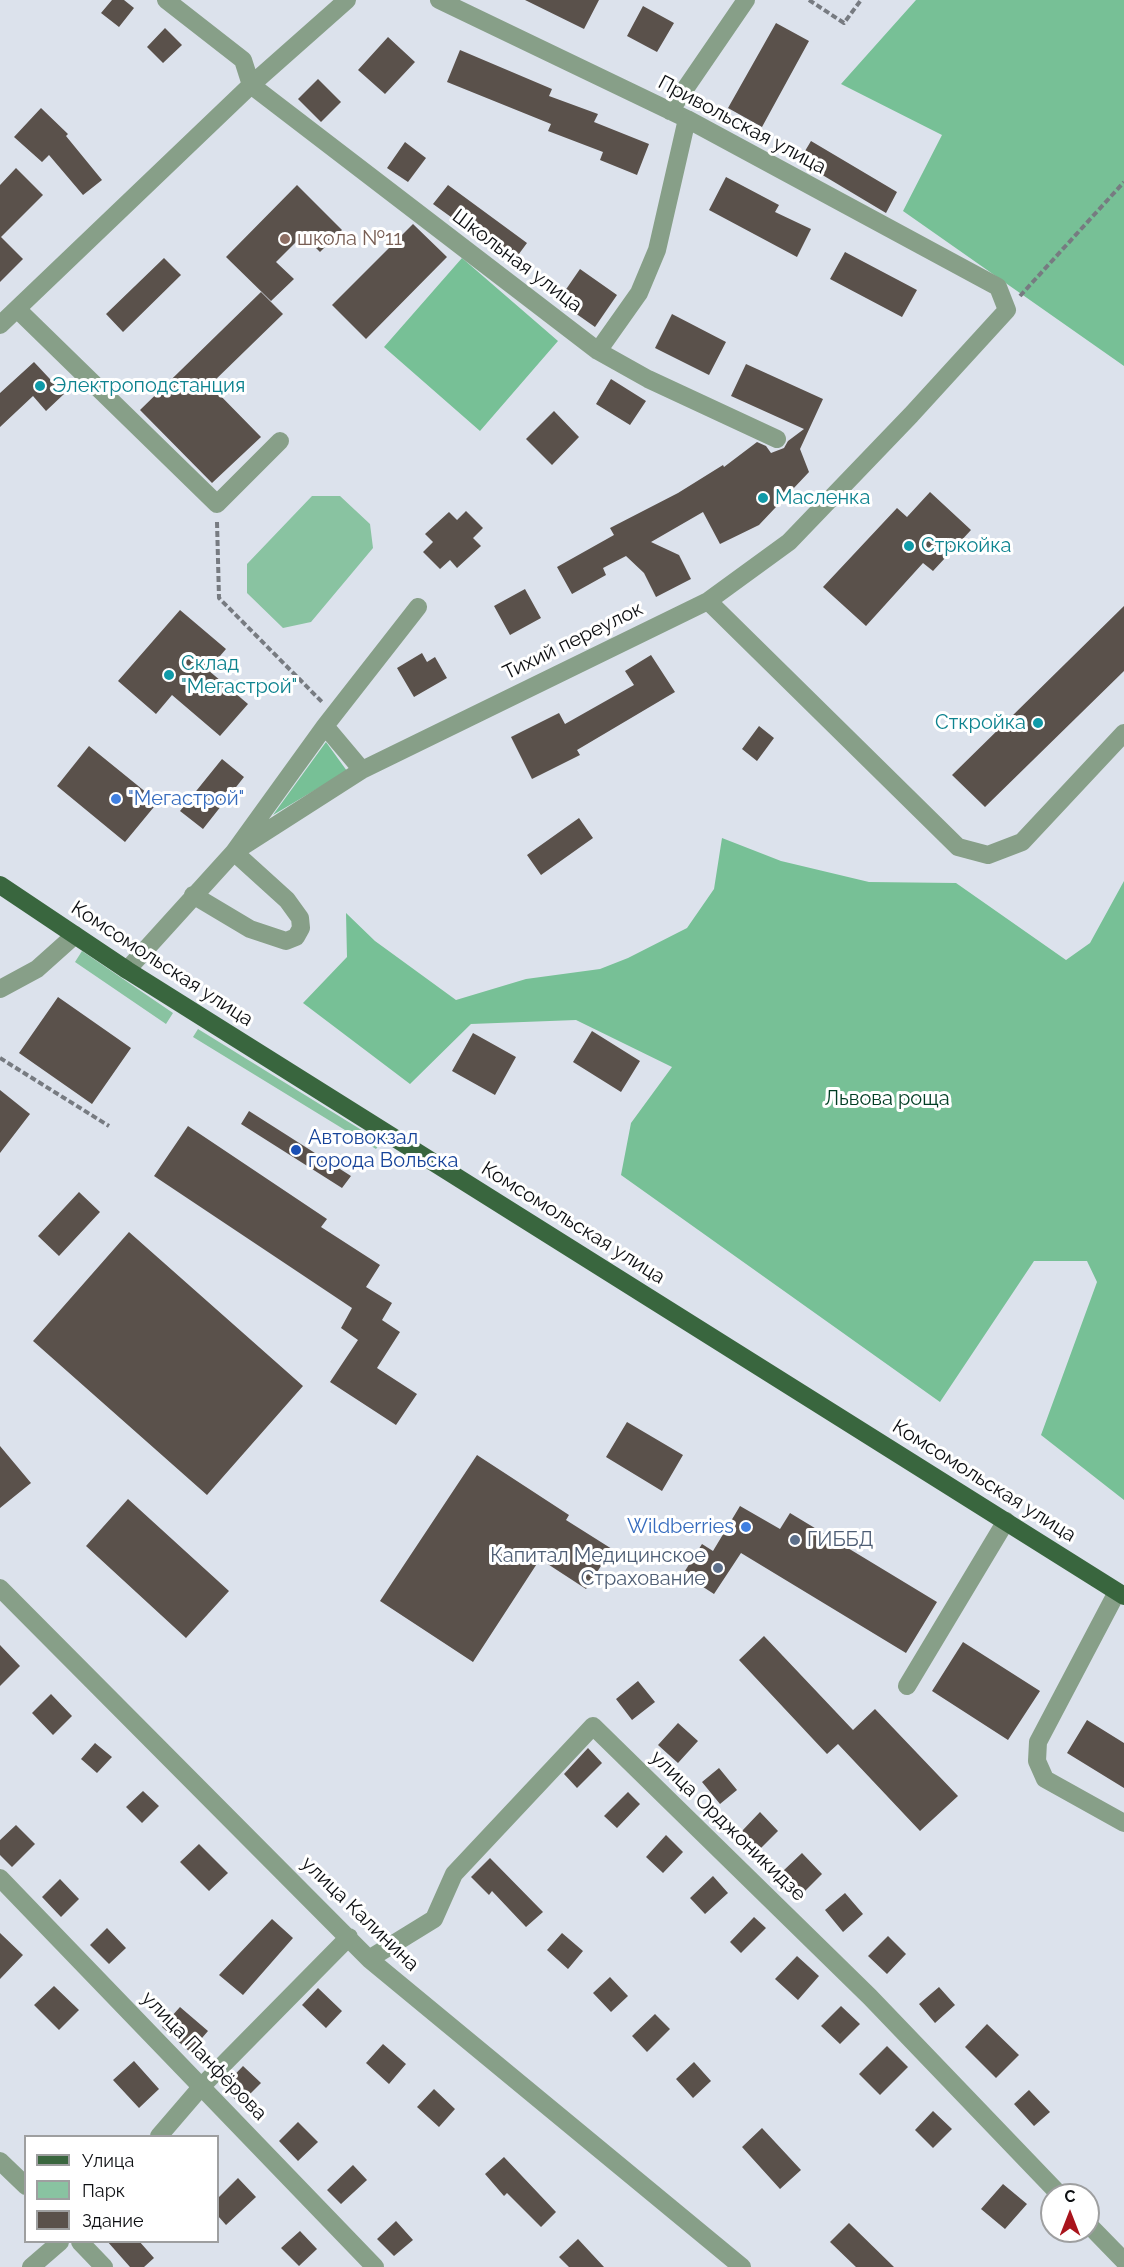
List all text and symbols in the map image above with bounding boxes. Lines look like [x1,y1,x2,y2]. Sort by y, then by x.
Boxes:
street label: Привольская улица [654,71,830,179]
street label: Школьная улица [447,204,587,318]
place label: школа №11 [297,227,402,251]
marker: школа №11 [278,232,292,246]
place label: Электроподстанция [52,374,245,398]
marker: Электроподстанция [33,379,47,393]
place label: Масленка [775,486,870,510]
marker: Масленка [756,491,770,505]
place label: Стркойка [921,534,1011,558]
marker: Стркойка [902,539,916,553]
street label: Тихий переулок [499,597,647,685]
place label: Склад "Мегастрой" [181,652,297,699]
marker: Склад "Мегастрой" [162,668,176,682]
place label: Сткройка [935,711,1026,735]
marker: Сткройка [1031,716,1045,730]
place label: "Мегастрой" [128,787,244,811]
marker: "Мегастрой" [109,792,123,806]
street label: Комсомольская улица [67,896,257,1032]
park label: Львова роща [824,1087,950,1111]
place label: Автовокзал города Вольска [308,1126,458,1173]
marker: Автовокзал города Вольска [289,1143,303,1157]
street label: Комсомольская улица [477,1157,669,1289]
street label: Комсомольская улица [888,1415,1080,1547]
place label: Wildberries [627,1515,734,1539]
marker: Wildberries [739,1520,753,1534]
place label: ГИББД [807,1528,873,1552]
marker: ГИББД [788,1533,802,1547]
place label: Капитал Медицинское Страхование [490,1544,706,1591]
marker: Капитал Медицинское Страхование [711,1561,725,1575]
street label: улица Орджоникидзе [645,1746,811,1906]
street label: улица Калинина [296,1852,424,1976]
street label: улица Панфёрова [136,1986,272,2126]
legend [24,2135,219,2243]
text: Улица [82,2150,134,2171]
text: Парк [82,2180,125,2201]
north arrow [1040,2183,1100,2243]
text: С [1065,2187,1075,2206]
text: Здание [82,2210,144,2231]

